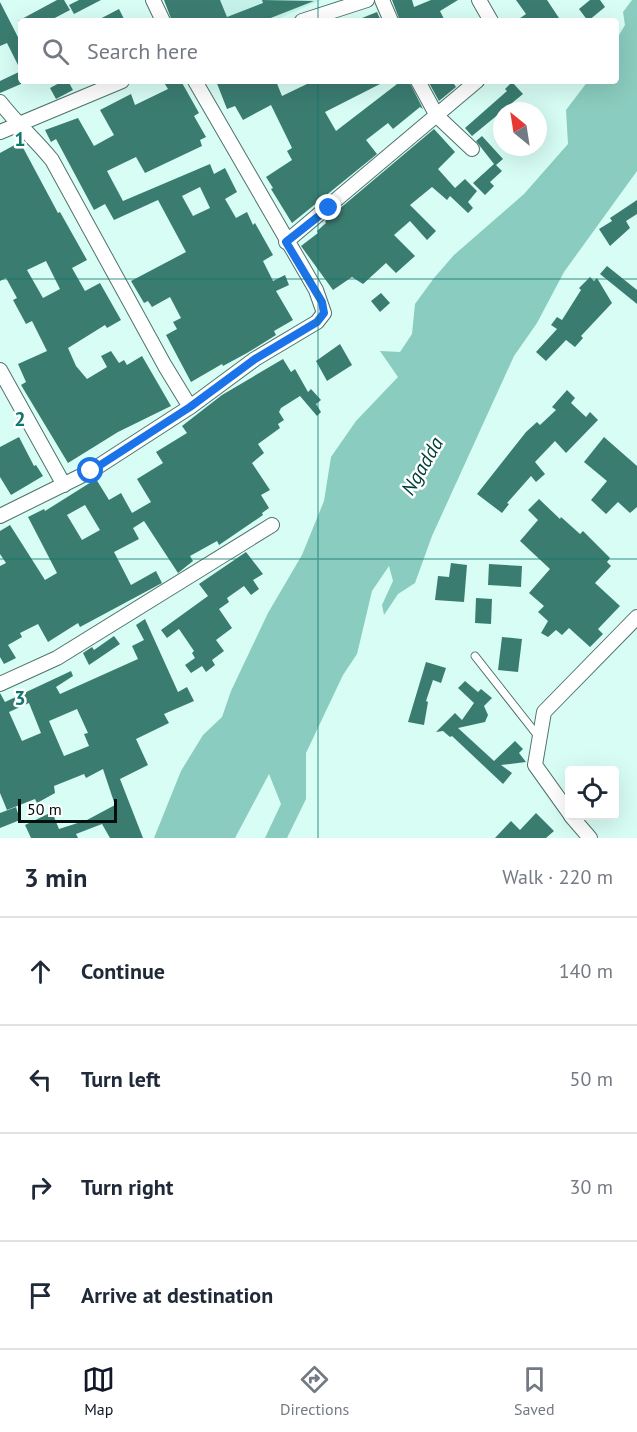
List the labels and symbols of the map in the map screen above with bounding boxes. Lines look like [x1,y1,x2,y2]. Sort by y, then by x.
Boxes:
north arrow [493,102,547,156]
text: 1 [14,126,26,152]
route end [315,194,341,220]
text: 2 [14,406,26,432]
water label: Ngadda [395,432,449,500]
route start [77,457,103,483]
text: 3 [14,685,26,711]
scale bar [18,796,117,824]

